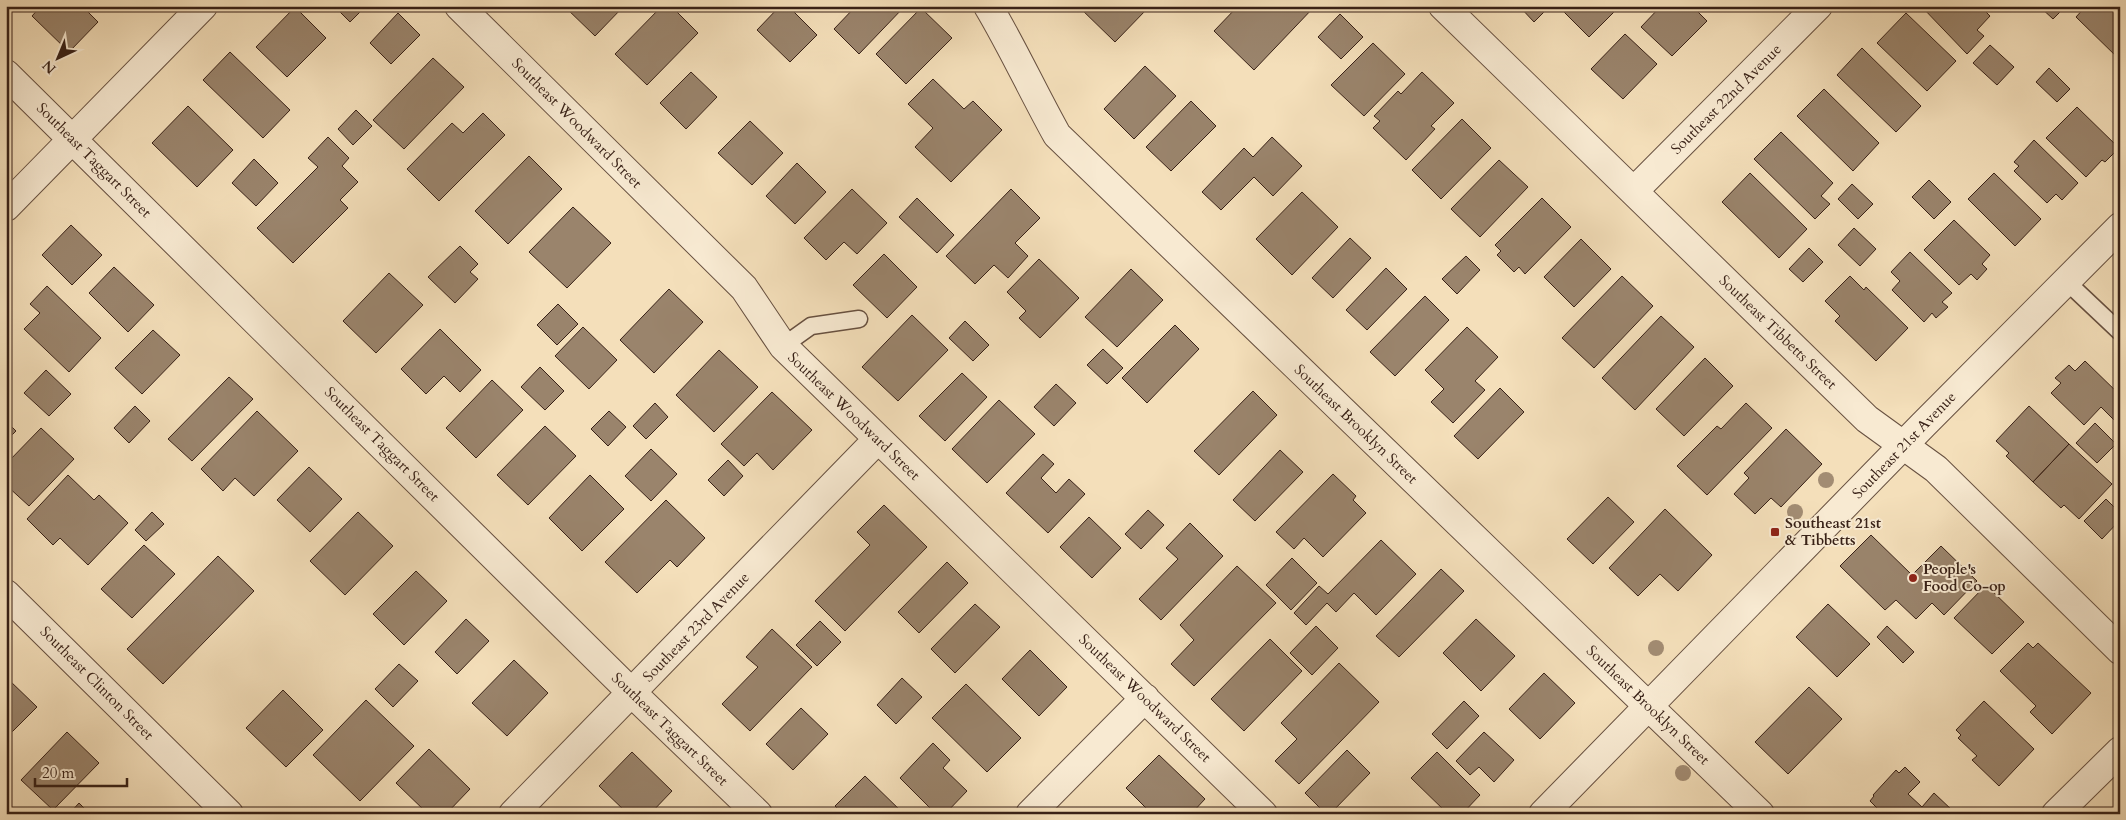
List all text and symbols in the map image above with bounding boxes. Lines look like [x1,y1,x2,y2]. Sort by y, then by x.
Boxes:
north arrow [32,32,82,82]
street label: Southeast 22nd Avenue [1666,39,1786,159]
street label: Southeast Woodward Street [507,53,647,193]
text: N [38,56,60,78]
street label: Southeast Taggart Street [32,98,156,222]
street label: Southeast Tibbetts Street [1715,270,1841,394]
street label: Southeast Woodward Street [783,347,925,485]
street label: Southeast Brooklyn Street [1290,360,1422,488]
street label: Southeast Taggart Street [320,382,444,506]
street label: Southeast 21st Avenue [1848,387,1961,503]
place label: Southeast 21st & Tibbetts [1785,513,1882,550]
marker: Southeast 21st & Tibbetts [1769,526,1781,538]
place label: People's Food Co-op [1923,559,2006,596]
street label: Southeast 23rd Avenue [638,568,754,686]
marker: People's Food Co-op [1907,572,1919,584]
street label: Southeast Clinton Street [36,622,158,744]
street label: Southeast Woodward Street [1074,629,1216,767]
street label: Southeast Brooklyn Street [1582,641,1714,769]
street label: Southeast Taggart Street [607,668,733,790]
scale bar [35,755,128,787]
text: 20 m [42,763,74,783]

